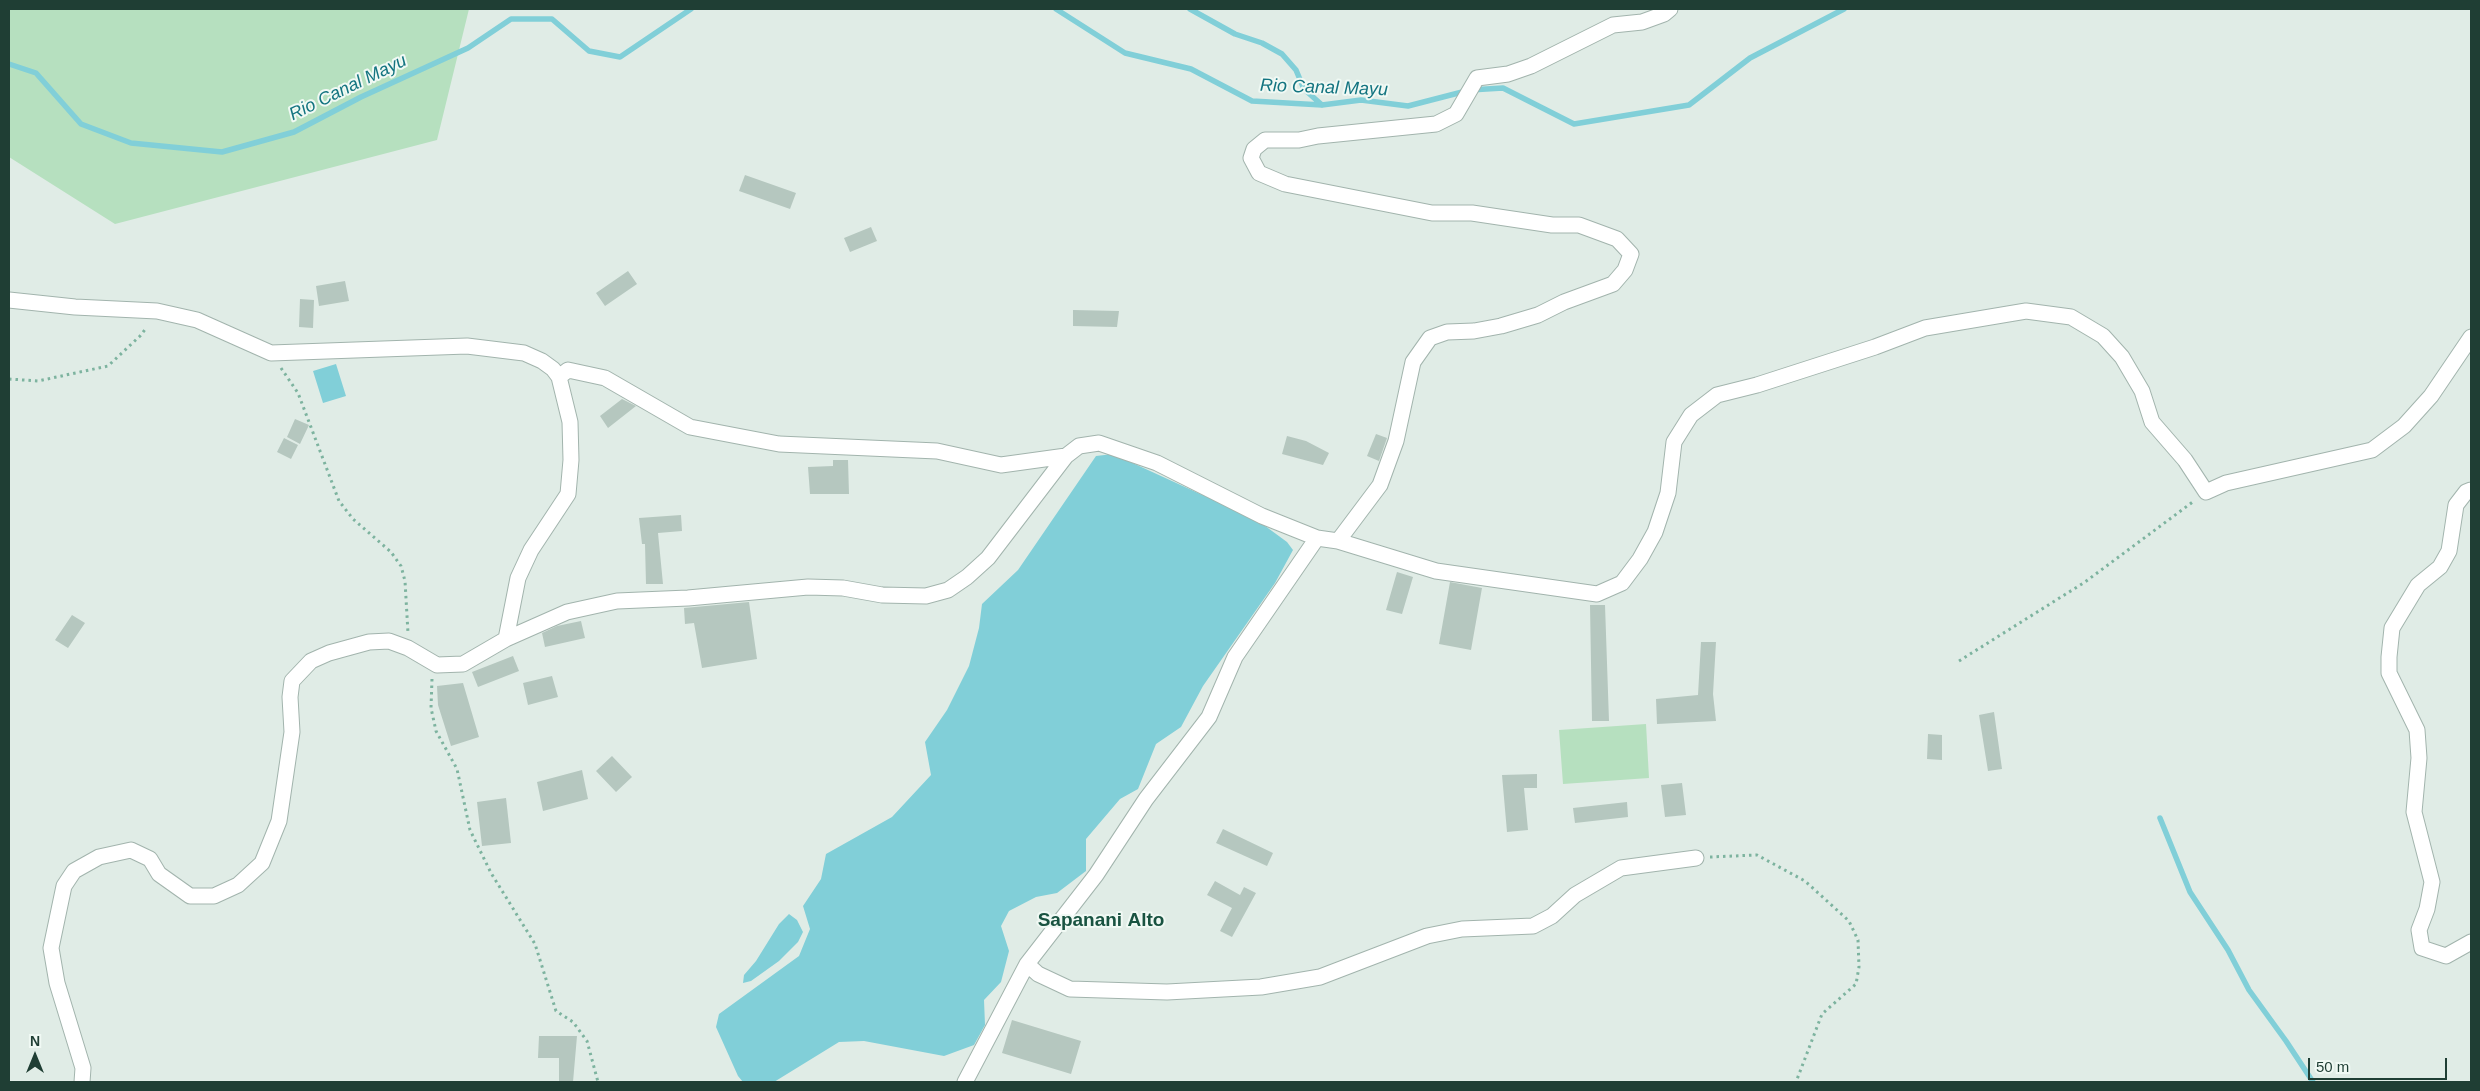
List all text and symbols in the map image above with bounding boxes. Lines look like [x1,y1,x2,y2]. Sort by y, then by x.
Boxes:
water label: Rio Canal Mayu [286,50,410,126]
water label: Rio Canal Mayu [1260,75,1388,101]
district label: Sapanani Alto [1038,910,1164,932]
north arrow [10,1031,60,1081]
text: N [30,1033,40,1049]
scale bar [2310,1048,2449,1080]
text: 50 m [2316,1058,2349,1075]

